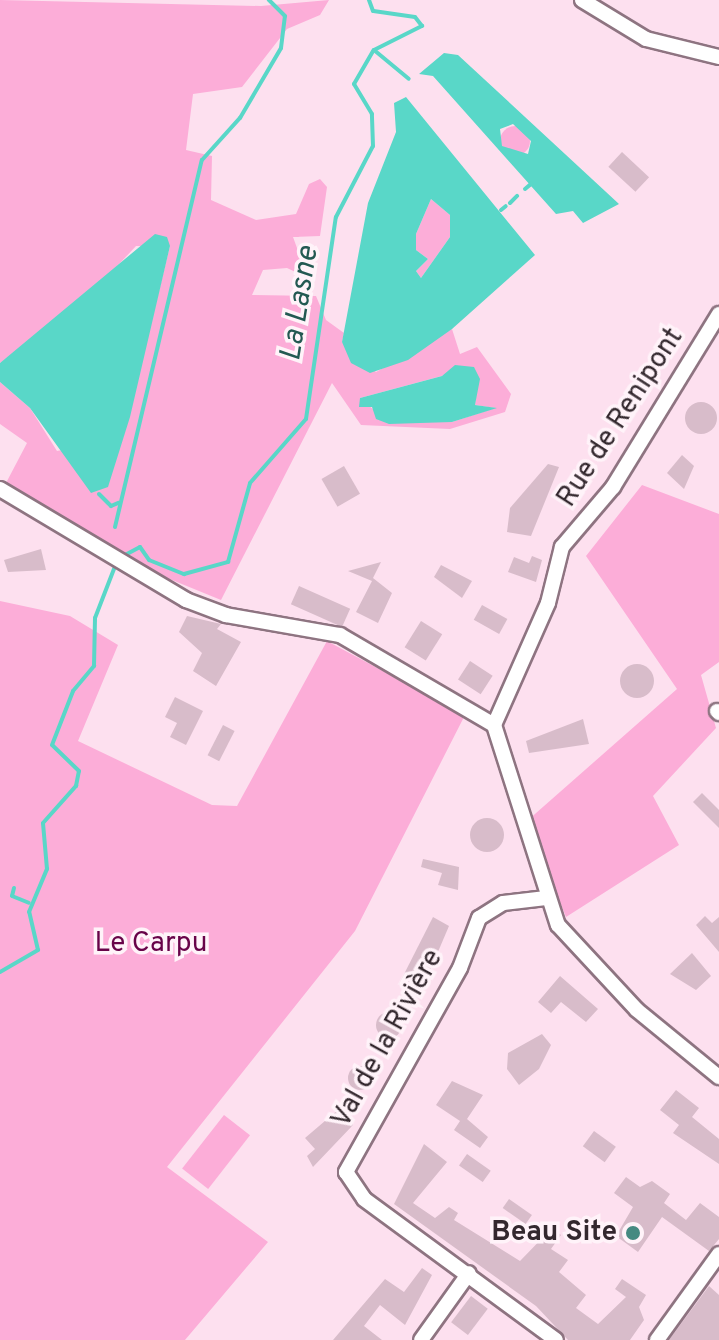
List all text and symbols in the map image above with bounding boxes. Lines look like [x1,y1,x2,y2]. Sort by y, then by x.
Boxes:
water label: La Lasne [274,244,328,364]
street label: Rue de Renipont [551,322,691,514]
park label: Le Carpu [95,927,207,961]
street label: Val de la Rivière [325,944,451,1134]
place label: Beau Site [491,1216,617,1250]
marker: Beau Site [624,1224,642,1242]

